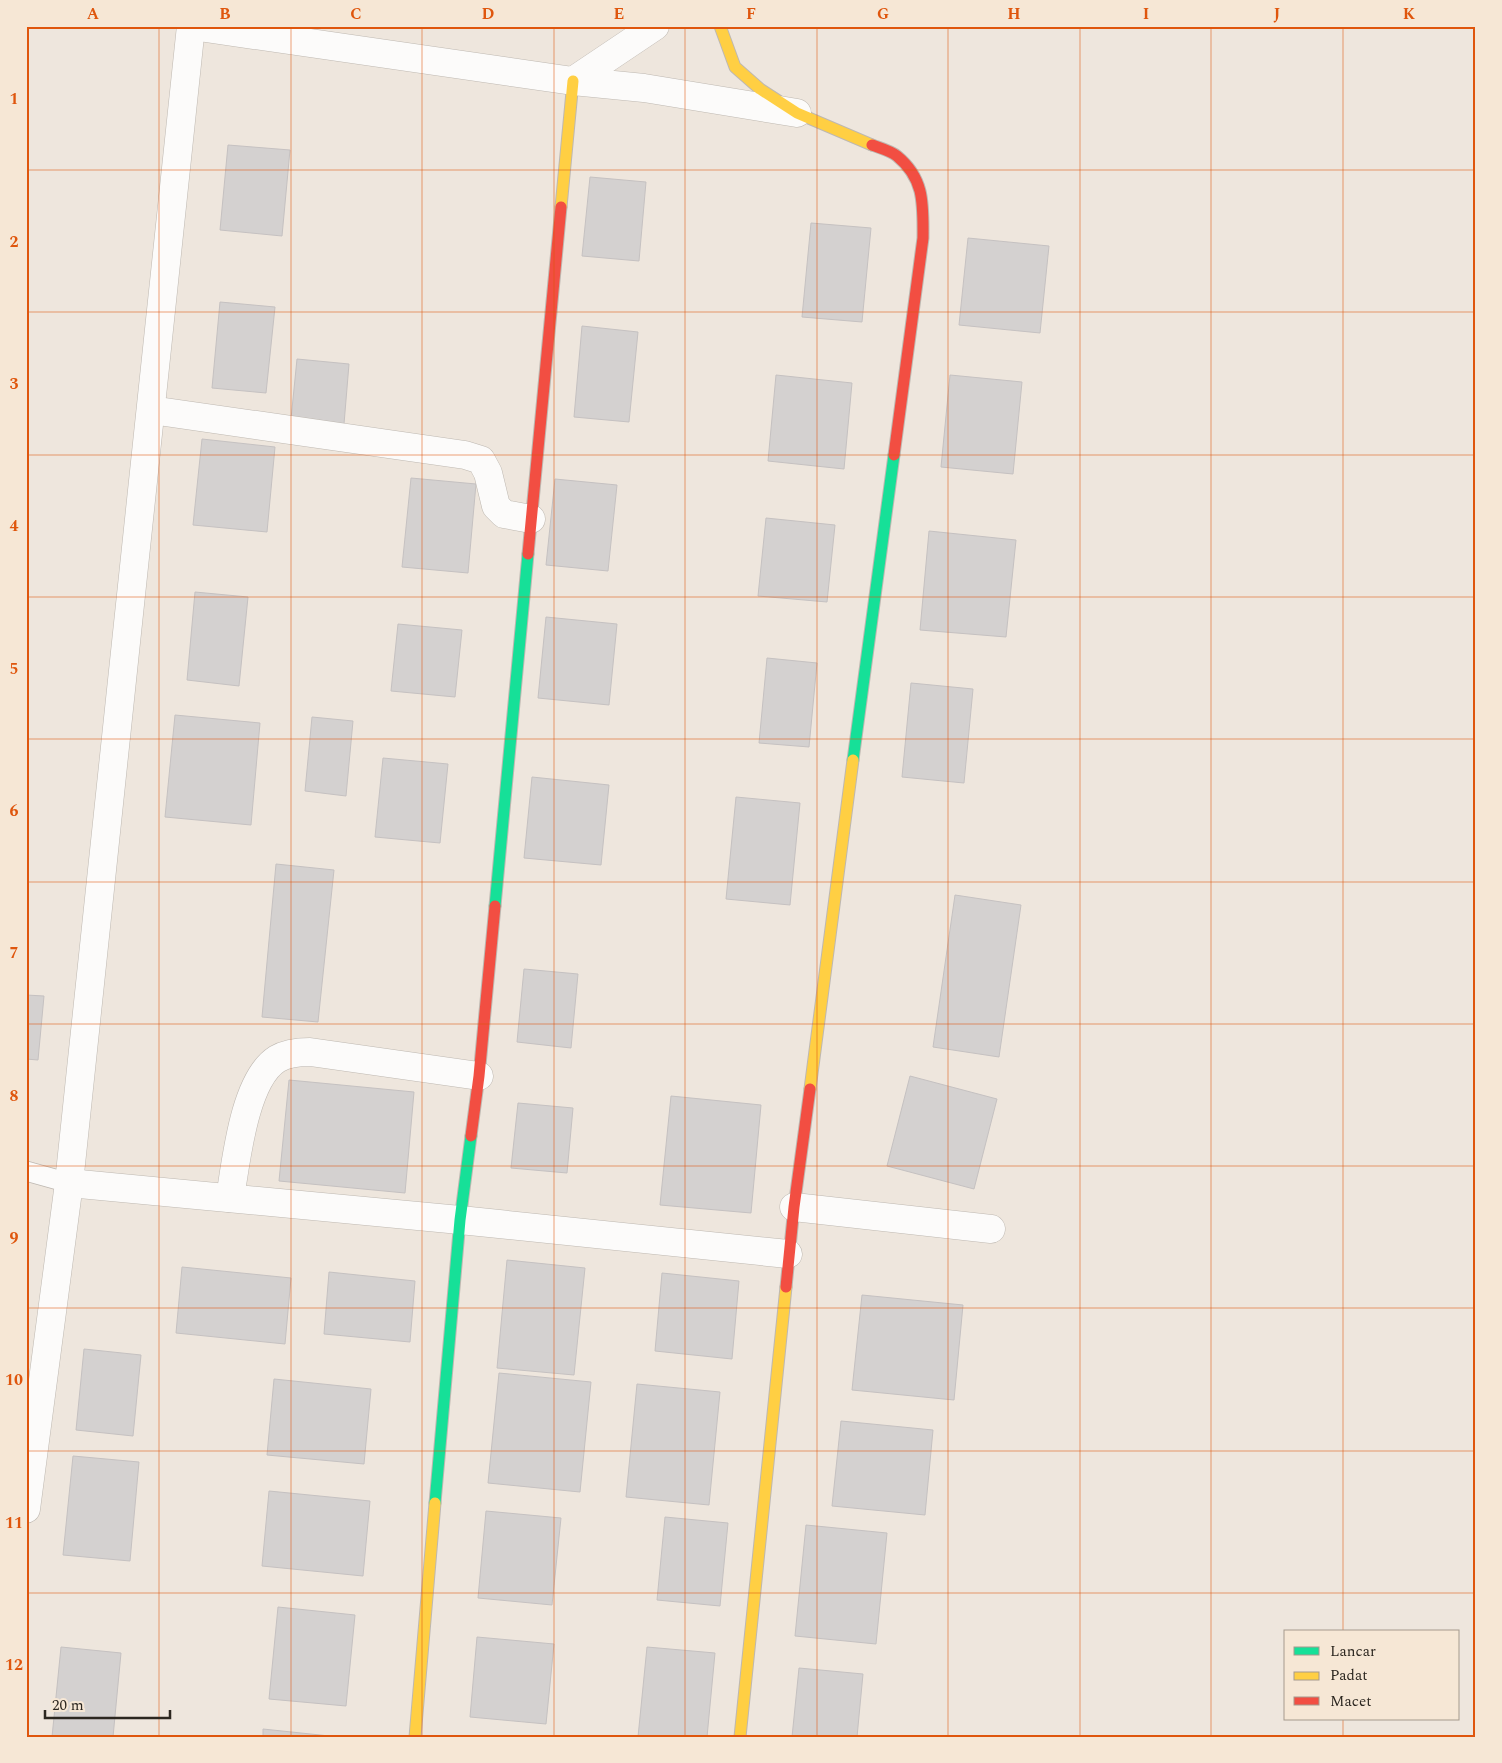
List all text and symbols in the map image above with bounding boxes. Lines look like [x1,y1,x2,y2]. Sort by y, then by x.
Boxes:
text: A [87,2,100,26]
text: B [219,2,231,26]
text: C [350,2,362,26]
text: D [482,2,495,26]
text: E [614,2,624,26]
text: F [746,2,756,26]
text: G [877,2,889,26]
text: H [1007,2,1021,26]
text: I [1143,2,1149,26]
text: J [1274,2,1281,26]
text: K [1403,2,1416,26]
text: 1 [10,87,18,111]
text: 2 [10,230,19,254]
text: 3 [10,372,19,396]
text: 4 [10,514,19,538]
text: 5 [10,657,18,681]
text: 6 [10,799,19,823]
text: 7 [10,941,19,965]
text: 8 [10,1084,19,1108]
text: 9 [10,1226,19,1250]
text: 10 [5,1368,23,1392]
text: 11 [5,1511,23,1535]
legend [1284,1630,1460,1720]
text: Lancar [1330,1640,1376,1663]
text: 12 [5,1653,23,1677]
text: Padat [1330,1664,1368,1687]
scale bar [45,1688,170,1720]
text: Macet [1330,1690,1371,1713]
text: 20 m [52,1694,84,1717]

